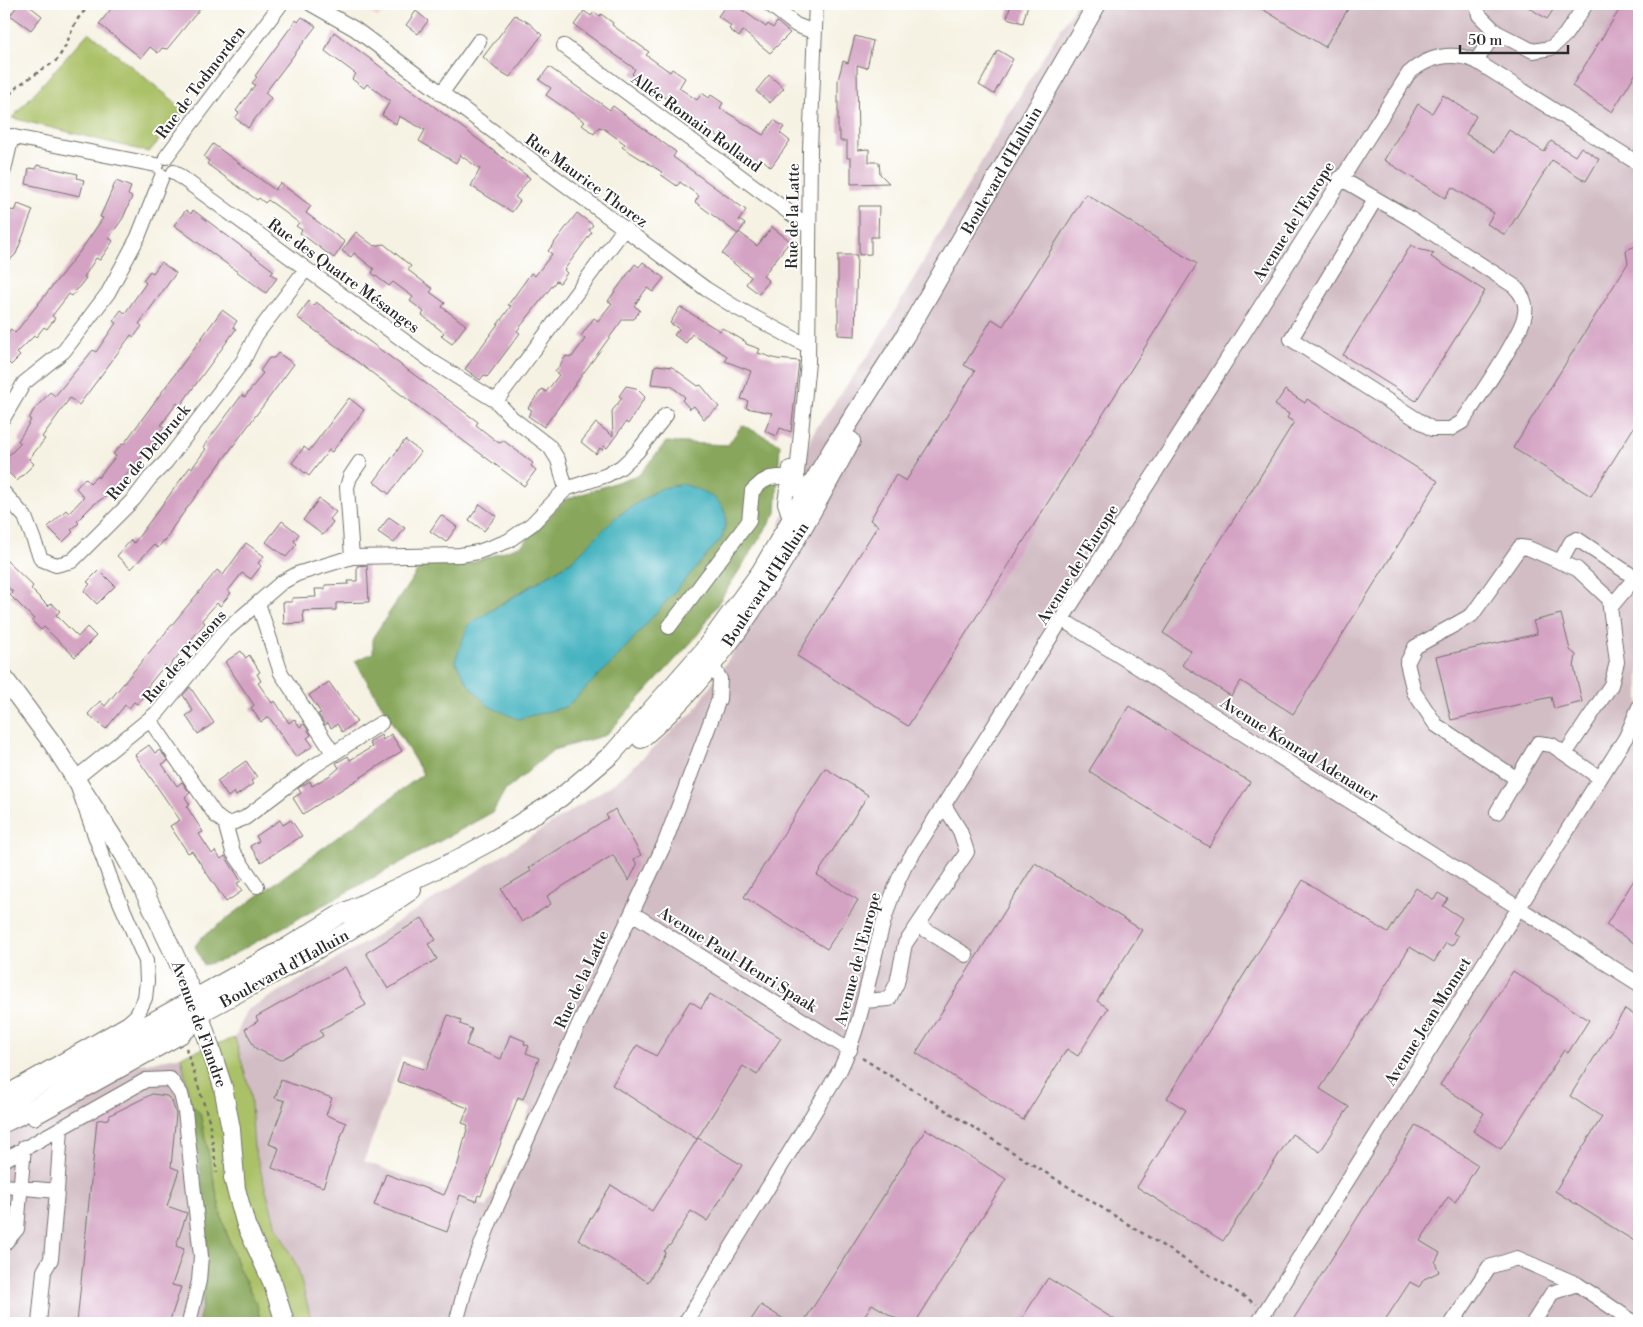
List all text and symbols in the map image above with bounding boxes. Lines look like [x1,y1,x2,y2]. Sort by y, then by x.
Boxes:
street label: Rue de Todmorden [152,22,250,143]
scale bar [1460,22,1568,54]
text: 50 m [1468,31,1502,50]
street label: Allée Romain Rolland [627,68,765,177]
street label: Boulevard d'Halluin [957,103,1047,239]
street label: Rue Maurice Thorez [521,130,652,232]
street label: Avenue de l'Europe [1248,158,1339,286]
street label: Rue de la Latte [782,163,804,269]
street label: Rue des Quatre Mésanges [264,214,423,338]
street label: Rue de Delbruck [103,399,196,505]
street label: Avenue de l'Europe [1032,501,1123,629]
street label: Boulevard d'Halluin [718,518,814,651]
street label: Rue des Pinsons [139,606,231,707]
street label: Avenue Konrad Adenauer [1216,692,1382,807]
street label: Avenue de l'Europe [830,890,885,1029]
street label: Avenue Paul-Henri Spaak [653,902,822,1018]
street label: Boulevard d'Halluin [216,925,353,1013]
street label: Rue de la Latte [550,927,613,1032]
street label: Avenue Jean Monnet [1380,953,1476,1090]
street label: Avenue de Flandre [167,957,231,1090]

